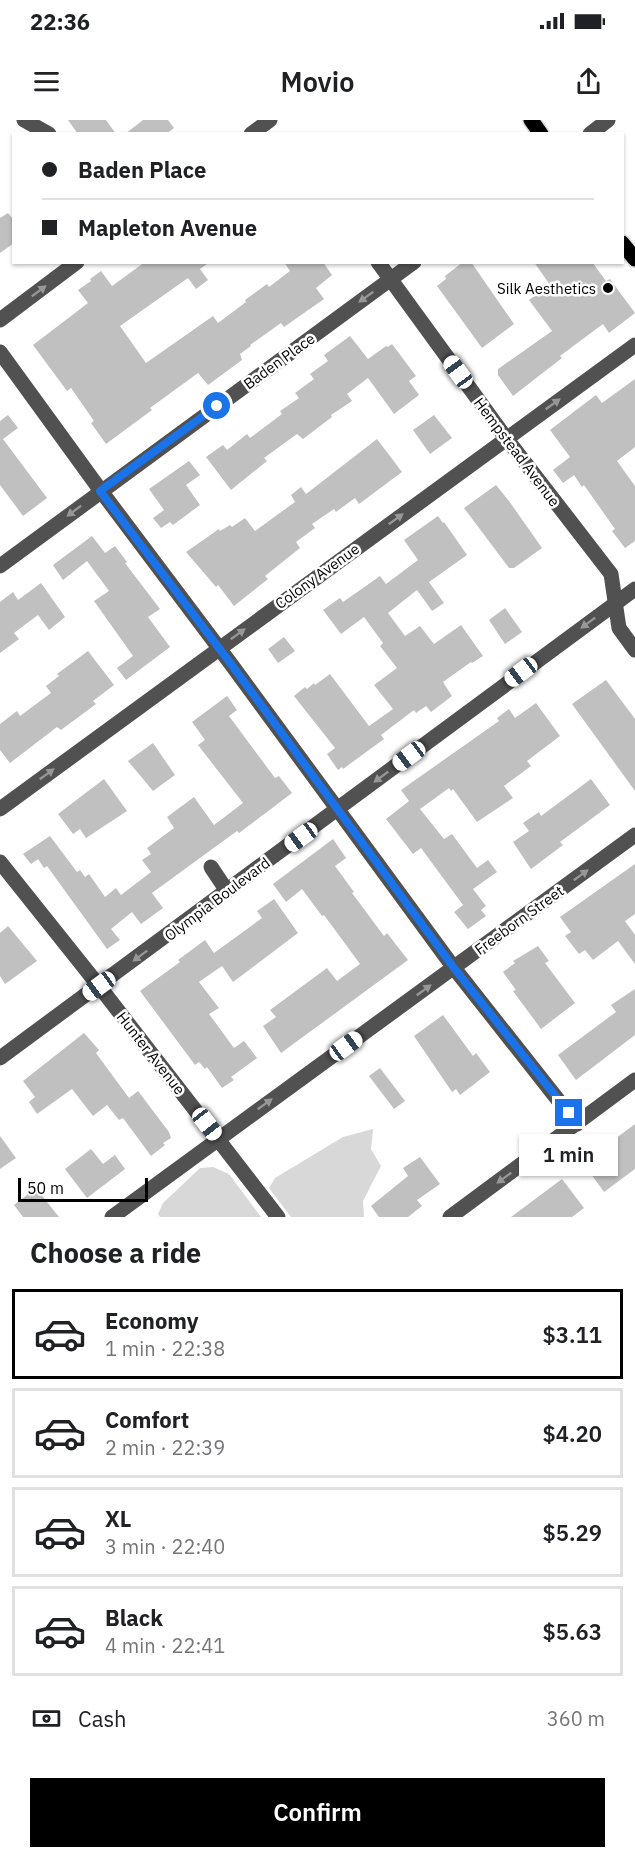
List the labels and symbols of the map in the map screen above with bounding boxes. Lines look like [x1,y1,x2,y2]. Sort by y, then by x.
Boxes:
place label: Silk Aesthetics [497,279,596,298]
marker: Silk Aesthetics [601,281,615,295]
one-way arrow [31,286,46,298]
one-way arrow [359,291,375,303]
street label: Baden Place [240,329,318,393]
car [440,352,476,392]
route start [203,392,230,419]
street label: Hempstead Avenue [470,394,564,510]
one-way arrow [545,398,561,410]
one-way arrow [66,505,81,517]
one-way arrow [387,513,403,525]
street label: Colony Avenue [271,539,363,613]
one-way arrow [580,617,596,629]
one-way arrow [231,628,246,640]
car [501,654,541,690]
car [389,738,429,774]
one-way arrow [39,768,55,780]
one-way arrow [373,771,389,783]
car [281,819,321,855]
street label: Olympia Boulevard [160,853,274,945]
one-way arrow [573,869,589,881]
street label: Freeborn Street [471,881,567,959]
one-way arrow [132,950,148,962]
car [79,968,119,1004]
one-way arrow [415,984,431,996]
street label: Hunter Avenue [113,1008,189,1098]
car [326,1028,366,1064]
one-way arrow [257,1098,273,1110]
route end [555,1099,582,1126]
car [189,1104,225,1144]
callout: 1 min [520,1134,618,1176]
one-way arrow [496,1172,512,1184]
scale bar [18,1175,148,1202]

